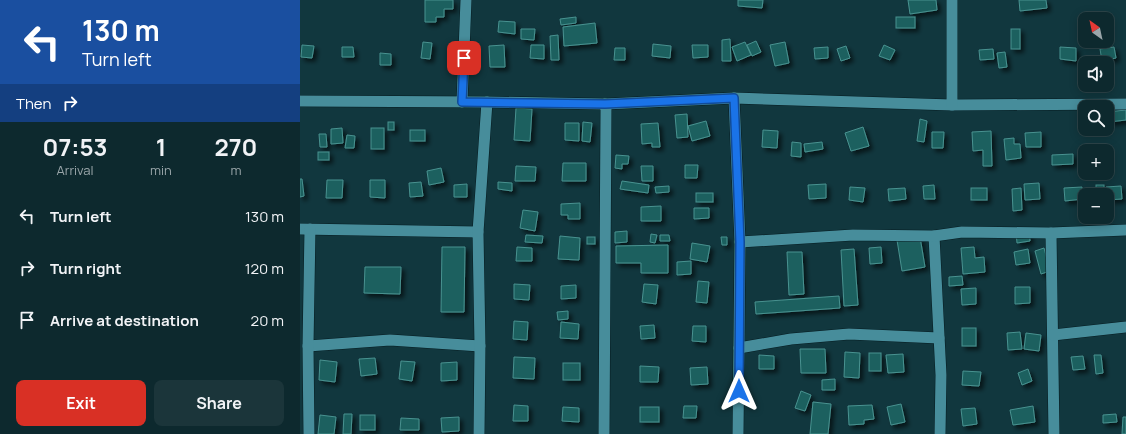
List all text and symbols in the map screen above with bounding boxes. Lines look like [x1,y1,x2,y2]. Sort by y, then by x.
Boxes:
text: 130 m [82,11,160,49]
north arrow [1078,12,1114,48]
map controls [1078,12,1114,224]
icon: left [16,16,68,68]
pin [447,41,481,75]
text: Turn left [82,47,152,71]
icon: arrive [453,47,475,69]
button: sound [1078,56,1114,92]
icon: right [59,92,81,114]
text: Then [16,93,51,114]
button: search [1078,100,1114,136]
text: 07:53 [43,130,107,163]
text: 1 [156,130,166,163]
text: 270 [214,130,257,163]
button: + [1078,144,1114,180]
text: Arrival [56,161,94,179]
text: min [150,161,172,179]
text: m [230,161,241,179]
button: − [1078,188,1114,224]
icon: left [16,205,38,227]
text: Turn left [50,206,112,227]
text: 130 m [245,206,284,227]
icon: right [16,257,38,279]
text: Turn right [50,258,121,279]
text: 120 m [245,258,284,279]
icon: arrive [16,309,38,331]
text: Arrive at destination [50,310,199,331]
text: 20 m [251,310,284,331]
position arrow [718,370,760,412]
button: Exit [16,380,146,426]
button: Share [154,380,284,426]

